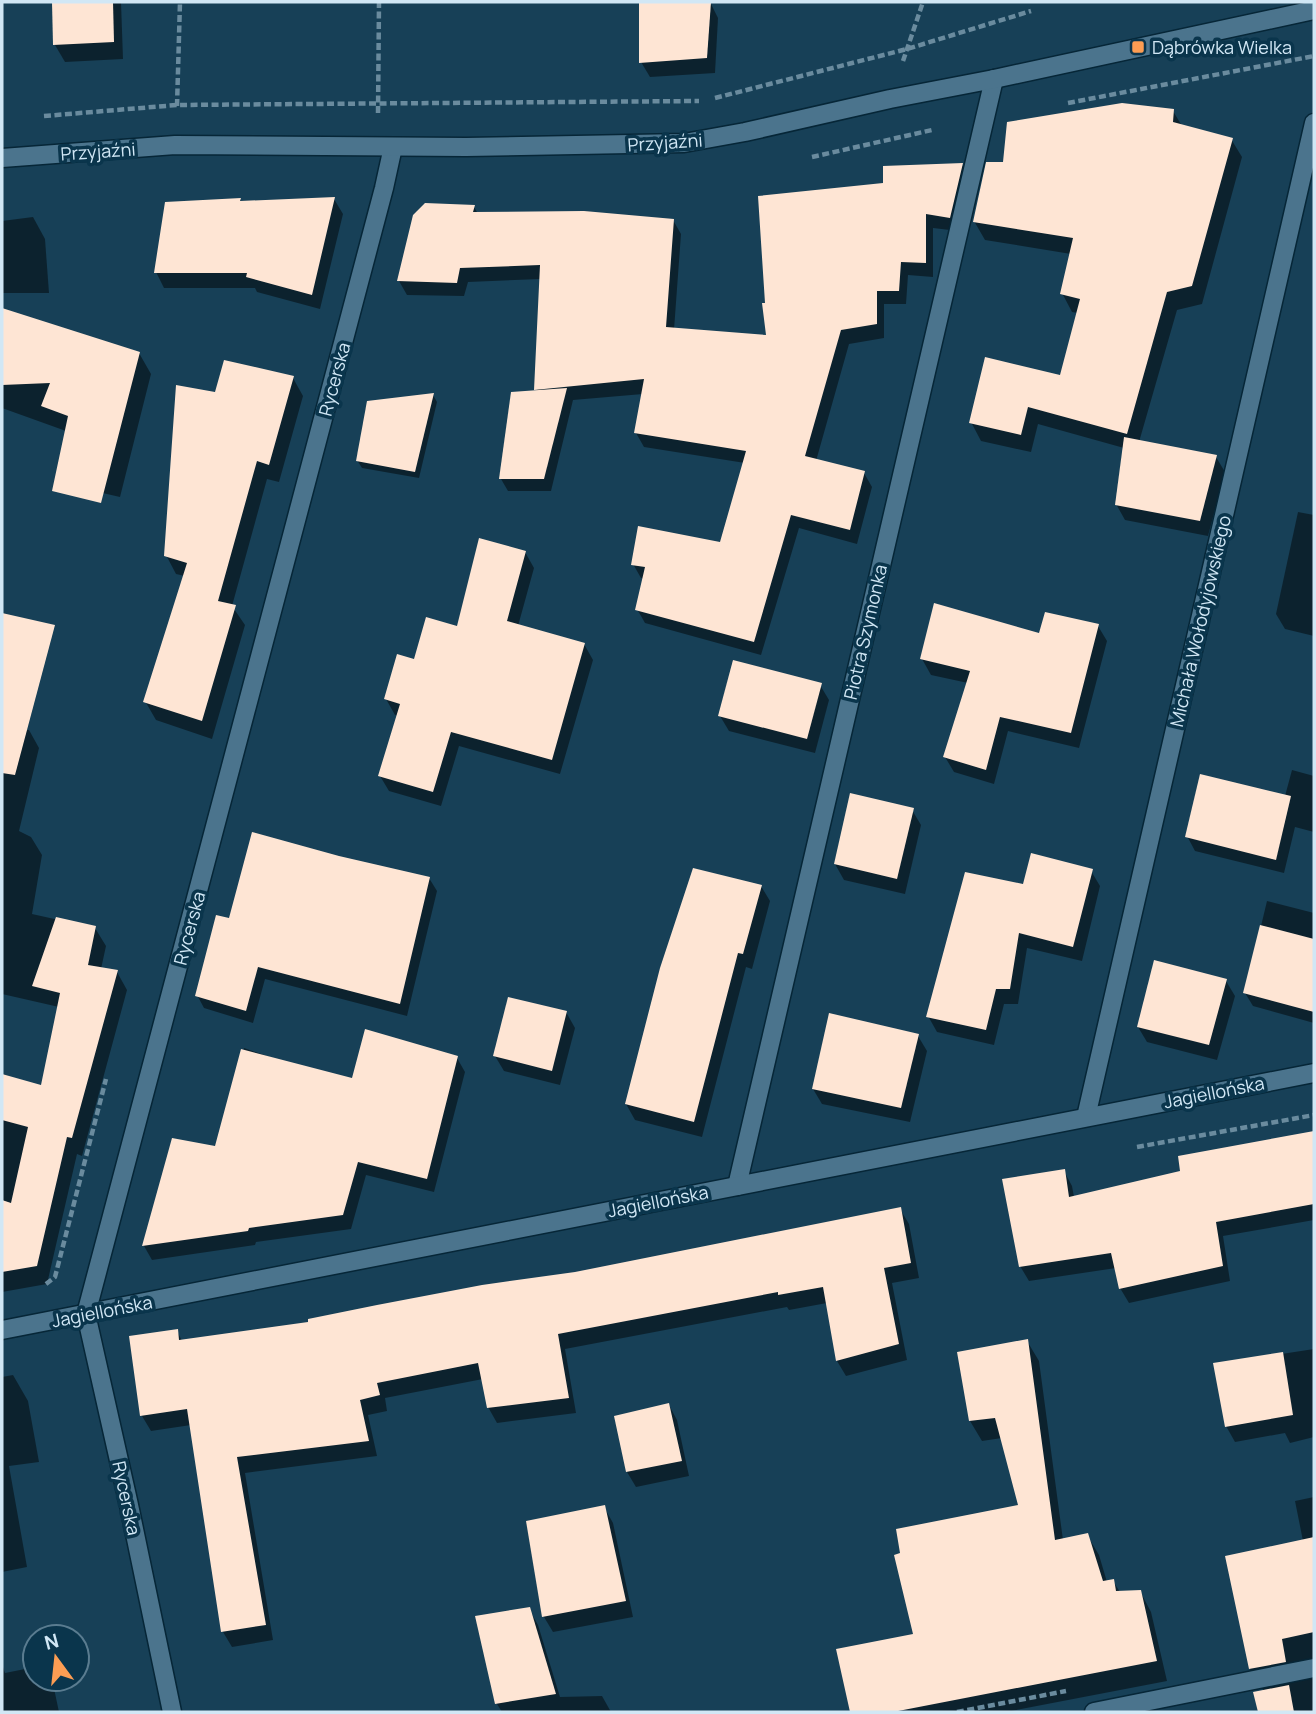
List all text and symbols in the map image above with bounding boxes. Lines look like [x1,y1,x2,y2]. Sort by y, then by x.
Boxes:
place label: Dąbrówka Wielka [1152,35,1292,59]
marker: Dąbrówka Wielka [1130,39,1146,55]
street label: Przyjaźni [627,127,703,157]
street label: Przyjaźni [60,136,136,166]
street label: Rycerska [313,340,355,418]
street label: Michała Wołodyjowskiego [1164,513,1236,729]
street label: Piotra Szymonka [838,562,892,702]
street label: Rycerska [168,889,210,967]
street label: Jagiellońska [1162,1071,1266,1113]
street label: Jagiellońska [606,1180,710,1222]
street label: Jagiellońska [50,1290,154,1332]
street label: Rycerska [107,1459,147,1537]
north arrow [21,1623,91,1693]
text: N [42,1627,62,1656]

